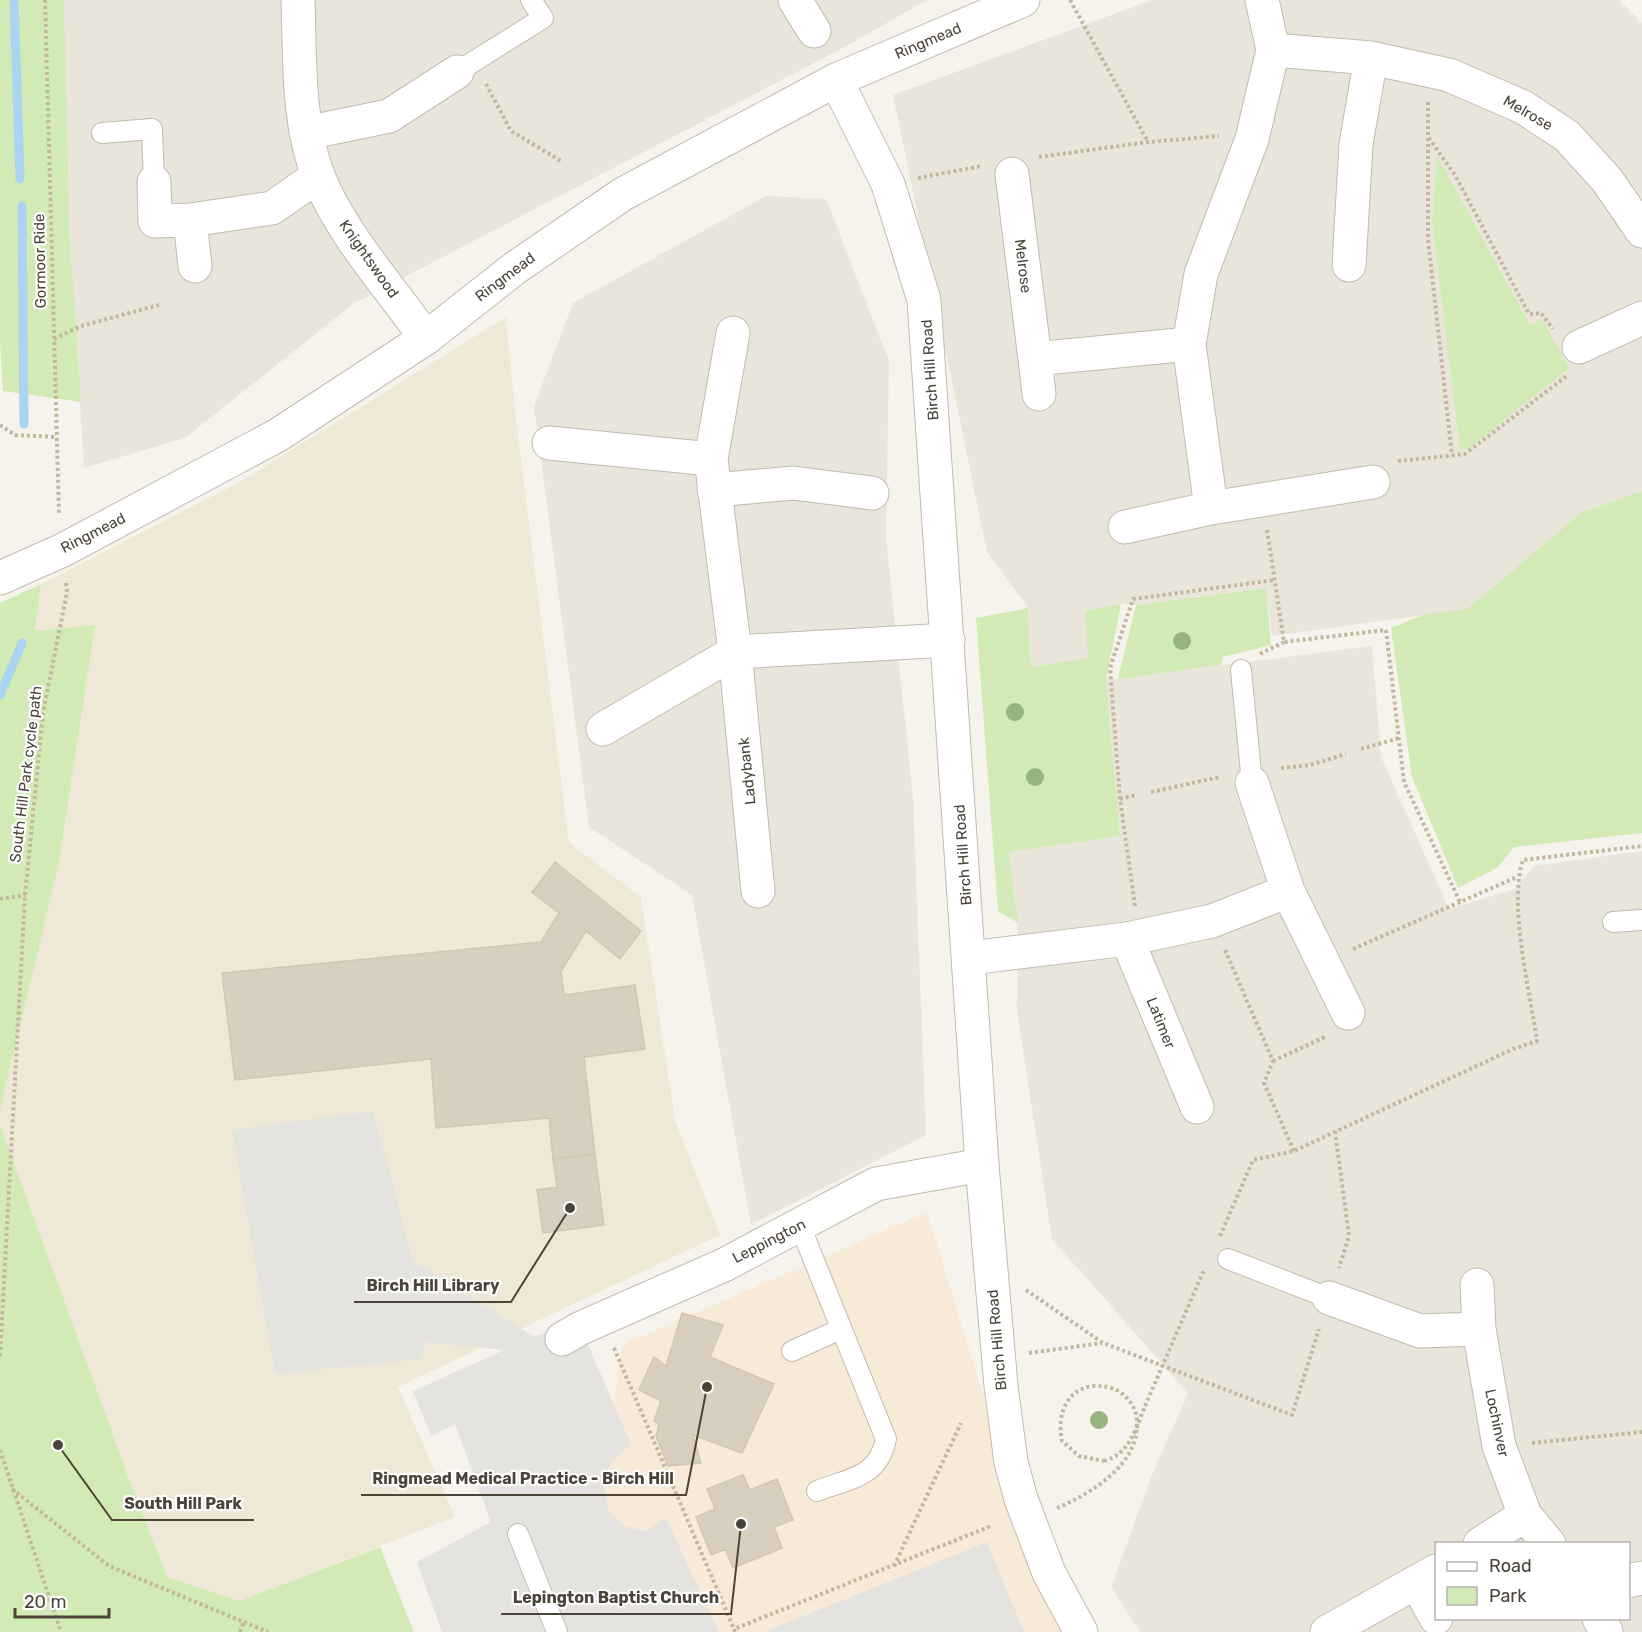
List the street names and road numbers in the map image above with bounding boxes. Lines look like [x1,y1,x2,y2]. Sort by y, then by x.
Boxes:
street label: Ringmead [892,19,964,63]
street label: Melrose [1500,92,1556,134]
street label: Gormoor Ride [30,213,50,309]
street label: Knightswood [336,217,402,301]
street label: Melrose [1011,238,1035,294]
street label: Ringmead [471,249,539,305]
street label: Birch Hill Road [917,319,943,421]
street label: Ringmead [58,509,128,557]
street label: South Hill Park cycle path [6,685,46,863]
street label: Ladybank [734,736,760,806]
street label: Birch Hill Road [950,804,976,906]
street label: Latimer [1143,995,1179,1051]
street label: Leppington [729,1215,809,1267]
street label: Birch Hill Road [984,1289,1010,1391]
street label: Lochinver [1481,1387,1513,1459]

